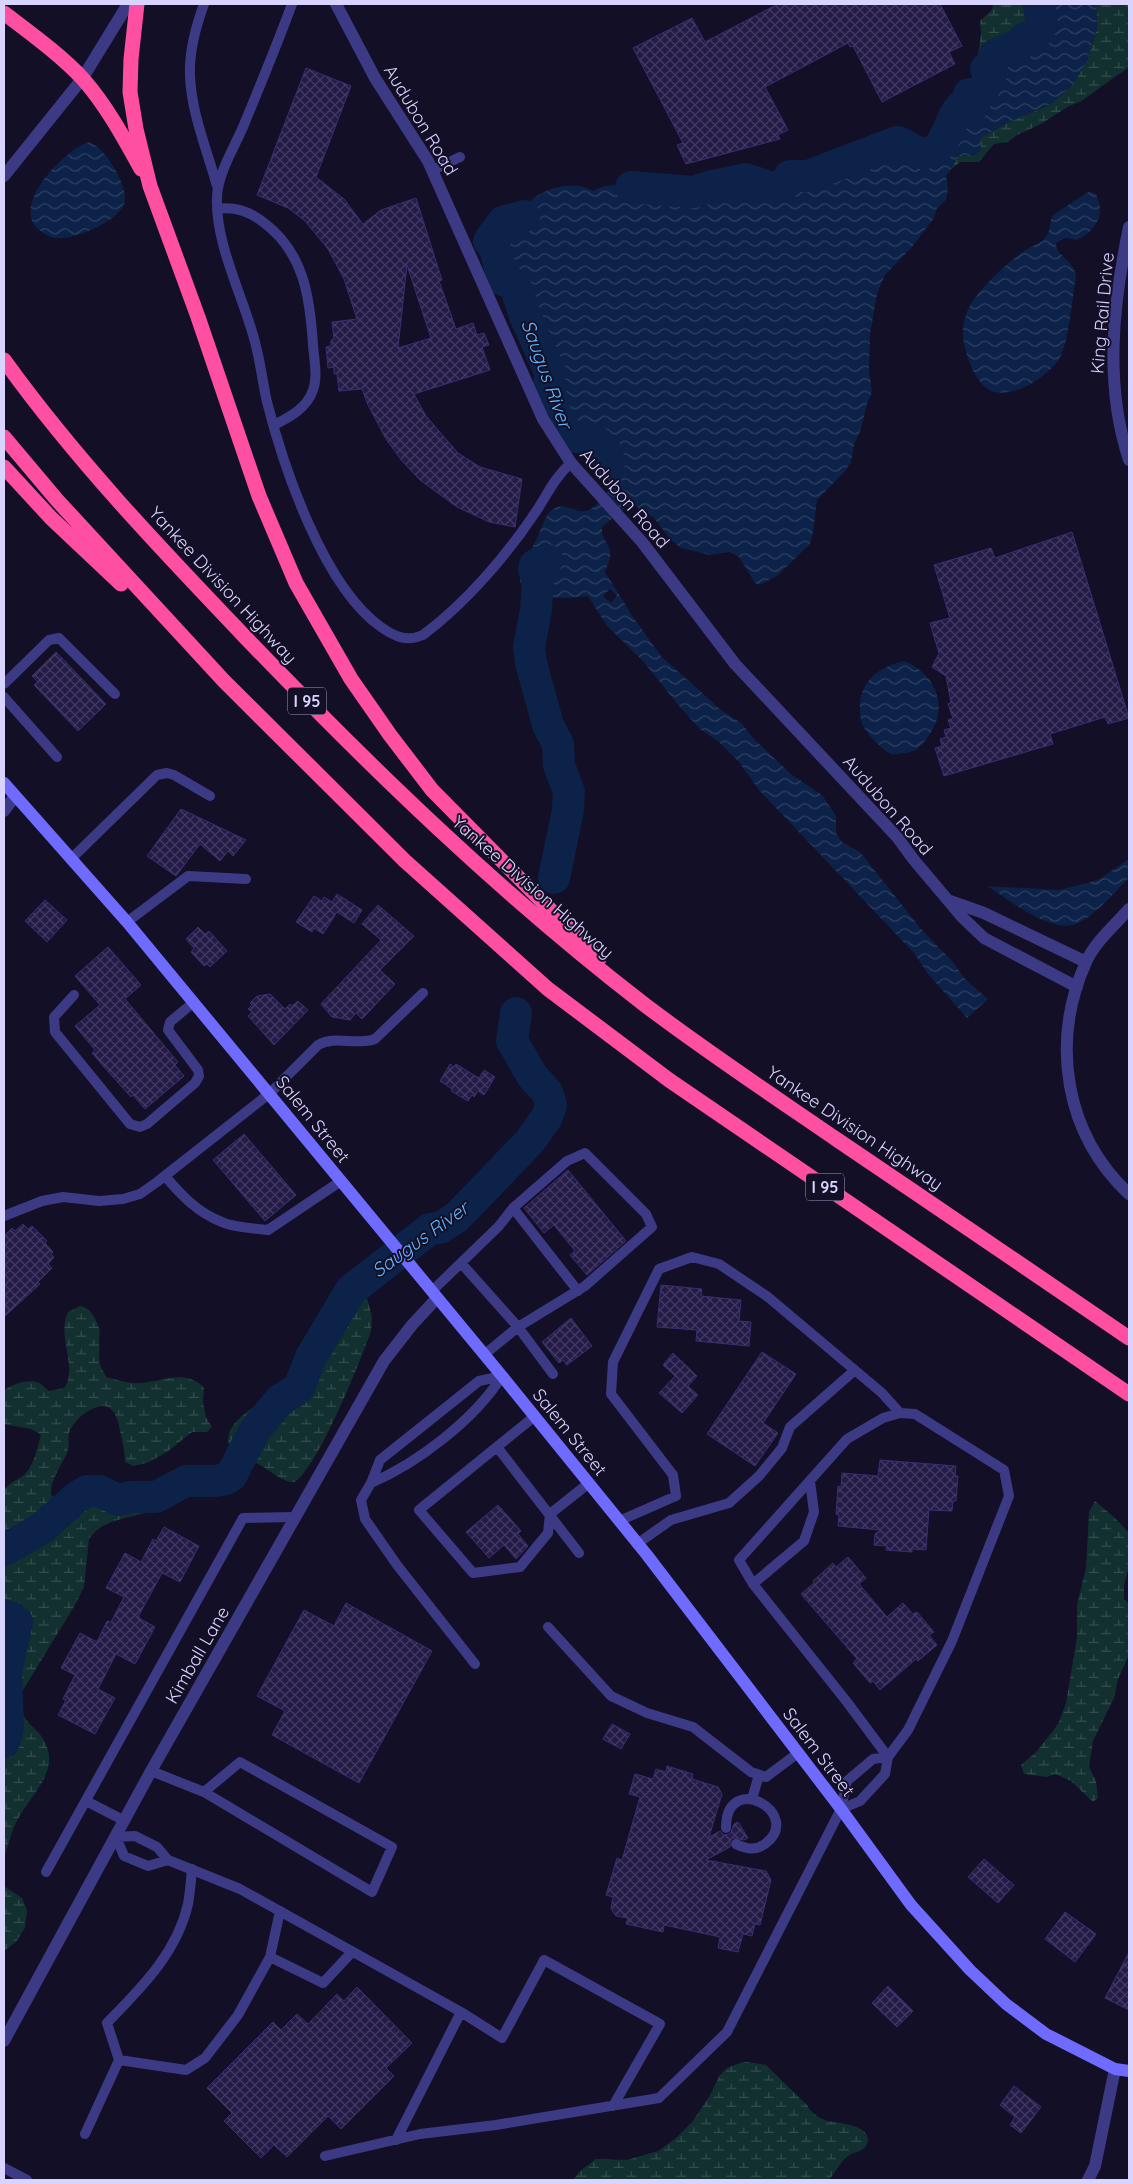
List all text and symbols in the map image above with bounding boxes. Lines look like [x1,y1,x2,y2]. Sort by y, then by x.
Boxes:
street label: Audubon Road [379,61,463,179]
street label: King Rail Drive [1085,251,1119,375]
water label: Saugus River [516,316,579,434]
street label: Audubon Road [575,443,675,553]
street label: Yankee Division Highway [144,501,302,669]
road number: I 95 [288,688,326,714]
street label: Audubon Road [838,750,938,860]
street label: Yankee Division Highway [447,810,619,964]
street label: Yankee Division Highway [763,1061,947,1195]
street label: Salem Street [271,1071,355,1167]
road number: I 95 [806,1174,844,1200]
water label: Saugus River [367,1194,475,1282]
street label: Salem Street [528,1384,612,1480]
street label: Kimball Lane [160,1602,234,1708]
street label: Salem Street [778,1703,860,1801]

